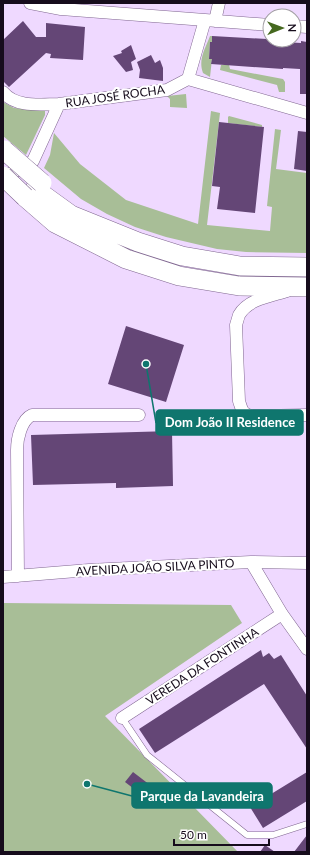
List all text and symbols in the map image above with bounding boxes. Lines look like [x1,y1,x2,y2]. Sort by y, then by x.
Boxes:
north arrow [262,8,302,48]
text: N [286,23,299,32]
street label: RUA JOSÉ ROCHA [64,81,166,110]
callout: Dom João II Residence [156,410,303,435]
text: Dom João II Residence [165,414,295,430]
street label: AVENIDA JOÃO SILVA PINTO [75,555,235,579]
street label: VEREDA DA FONTINHA [143,623,262,708]
callout: Parque da Lavandeira [132,783,272,808]
text: Parque da Lavandeira [140,788,264,804]
scale bar [174,821,269,847]
text: 50 m [180,827,207,842]

